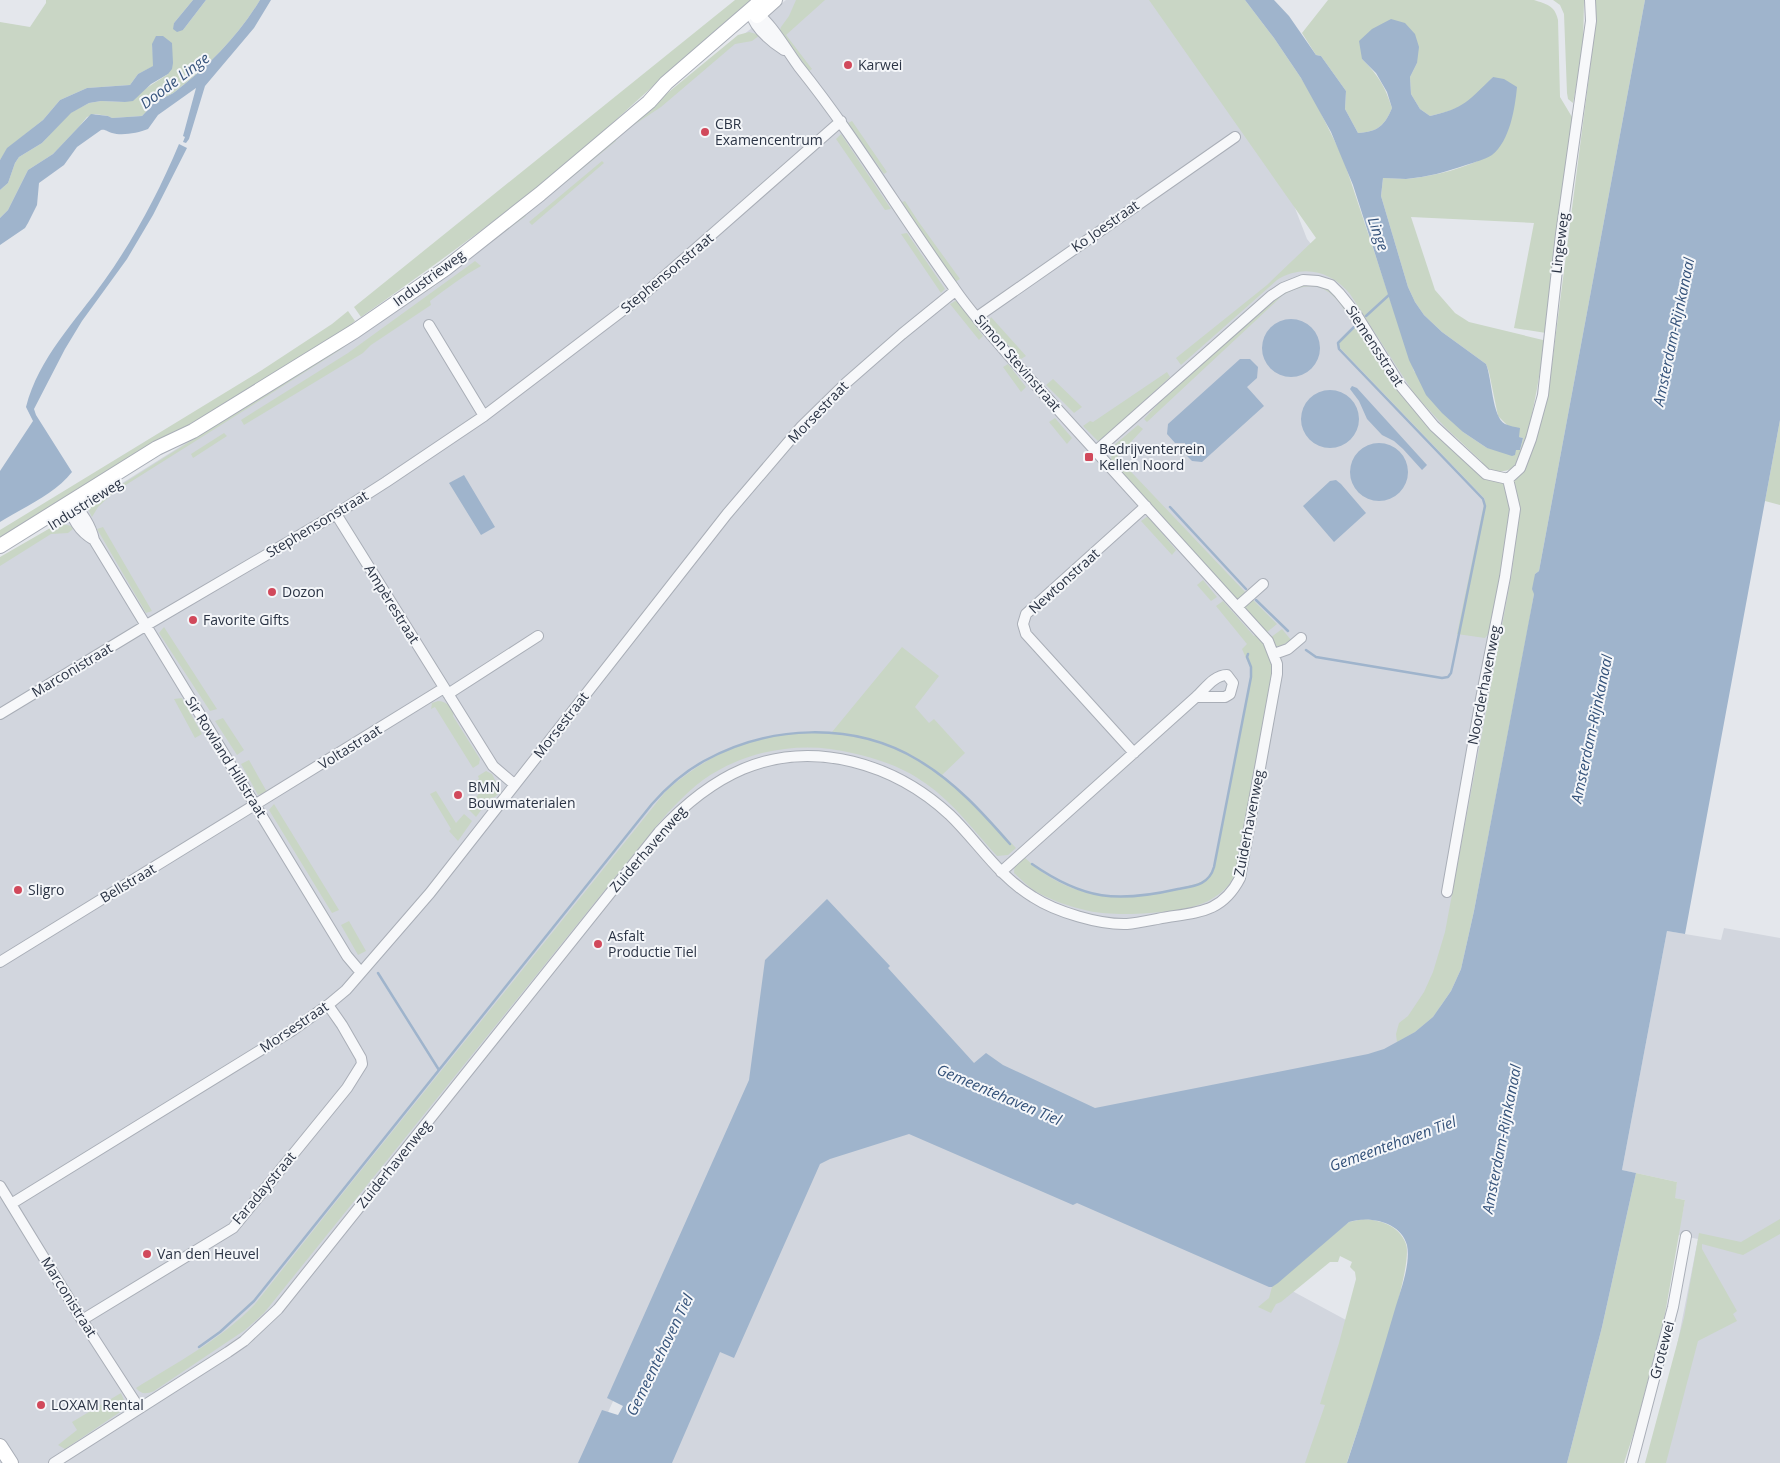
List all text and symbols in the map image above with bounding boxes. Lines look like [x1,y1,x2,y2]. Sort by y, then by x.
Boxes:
water label: Doode Linge [136,47,214,113]
place label: Karwei [858,55,902,74]
marker: Karwei [842,59,854,71]
place label: CBR Examencentrum [715,114,823,149]
marker: CBR Examencentrum [699,126,711,138]
street label: Ko Joestraat [1067,195,1142,256]
street label: Lingeweg [1546,211,1573,274]
water label: Linge [1364,214,1394,254]
street label: Stephensonstraat [616,228,717,317]
street label: Industrieweg [389,245,469,310]
water label: Amsterdam-Rijnkanaal [1647,255,1699,409]
street label: Siemensstraat [1342,302,1409,390]
street label: Simon Stevinstraat [971,310,1066,415]
street label: Morsestraat [783,377,852,447]
place label: Bedrijventerrein Kellen Noord [1099,439,1205,474]
marker: Bedrijventerrein Kellen Noord [1083,451,1095,463]
street label: Industrieweg [44,473,126,534]
street label: Stephensonstraat [262,486,371,562]
street label: Newtonstraat [1024,544,1103,618]
street label: Ampèrestraat [361,561,424,647]
place label: Dozon [282,582,324,601]
marker: Dozon [266,586,278,598]
place label: Favorite Gifts [203,610,290,629]
marker: Favorite Gifts [187,614,199,626]
street label: Noorderhavenweg [1463,623,1504,746]
street label: Marconistraat [28,638,116,701]
water label: Amsterdam-Rijnkanaal [1565,652,1617,806]
street label: Morsestraat [529,688,592,762]
street label: Sir Rowland Hillstraat [181,693,271,821]
street label: Voltastraat [315,720,385,773]
street label: Zuiderhavenweg [1229,768,1268,878]
place label: BMN Bouwmaterialen [468,777,576,812]
marker: BMN Bouwmaterialen [452,789,464,801]
street label: Zuiderhavenweg [605,801,691,896]
street label: Bellstraat [96,858,159,907]
place label: Sligro [28,880,65,899]
marker: Sligro [12,884,24,896]
place label: Asfalt Productie Tiel [608,926,697,961]
marker: Asfalt Productie Tiel [592,938,604,950]
street label: Morsestraat [256,997,332,1057]
water label: Gemeentehaven Tiel [934,1059,1066,1130]
water label: Amsterdam-Rijnkanaal [1477,1061,1525,1216]
water label: Gemeentehaven Tiel [1327,1110,1460,1175]
street label: Zuiderhavenweg [352,1115,435,1212]
street label: Faradaystraat [227,1147,300,1228]
place label: Van den Heuvel [157,1244,259,1263]
marker: Van den Heuvel [141,1248,153,1260]
street label: Marconistraat [37,1253,102,1340]
water label: Gemeentehaven Tiel [621,1289,698,1419]
street label: Grotewei [1645,1319,1678,1381]
place label: LOXAM Rental [51,1395,144,1414]
marker: LOXAM Rental [35,1399,47,1411]

